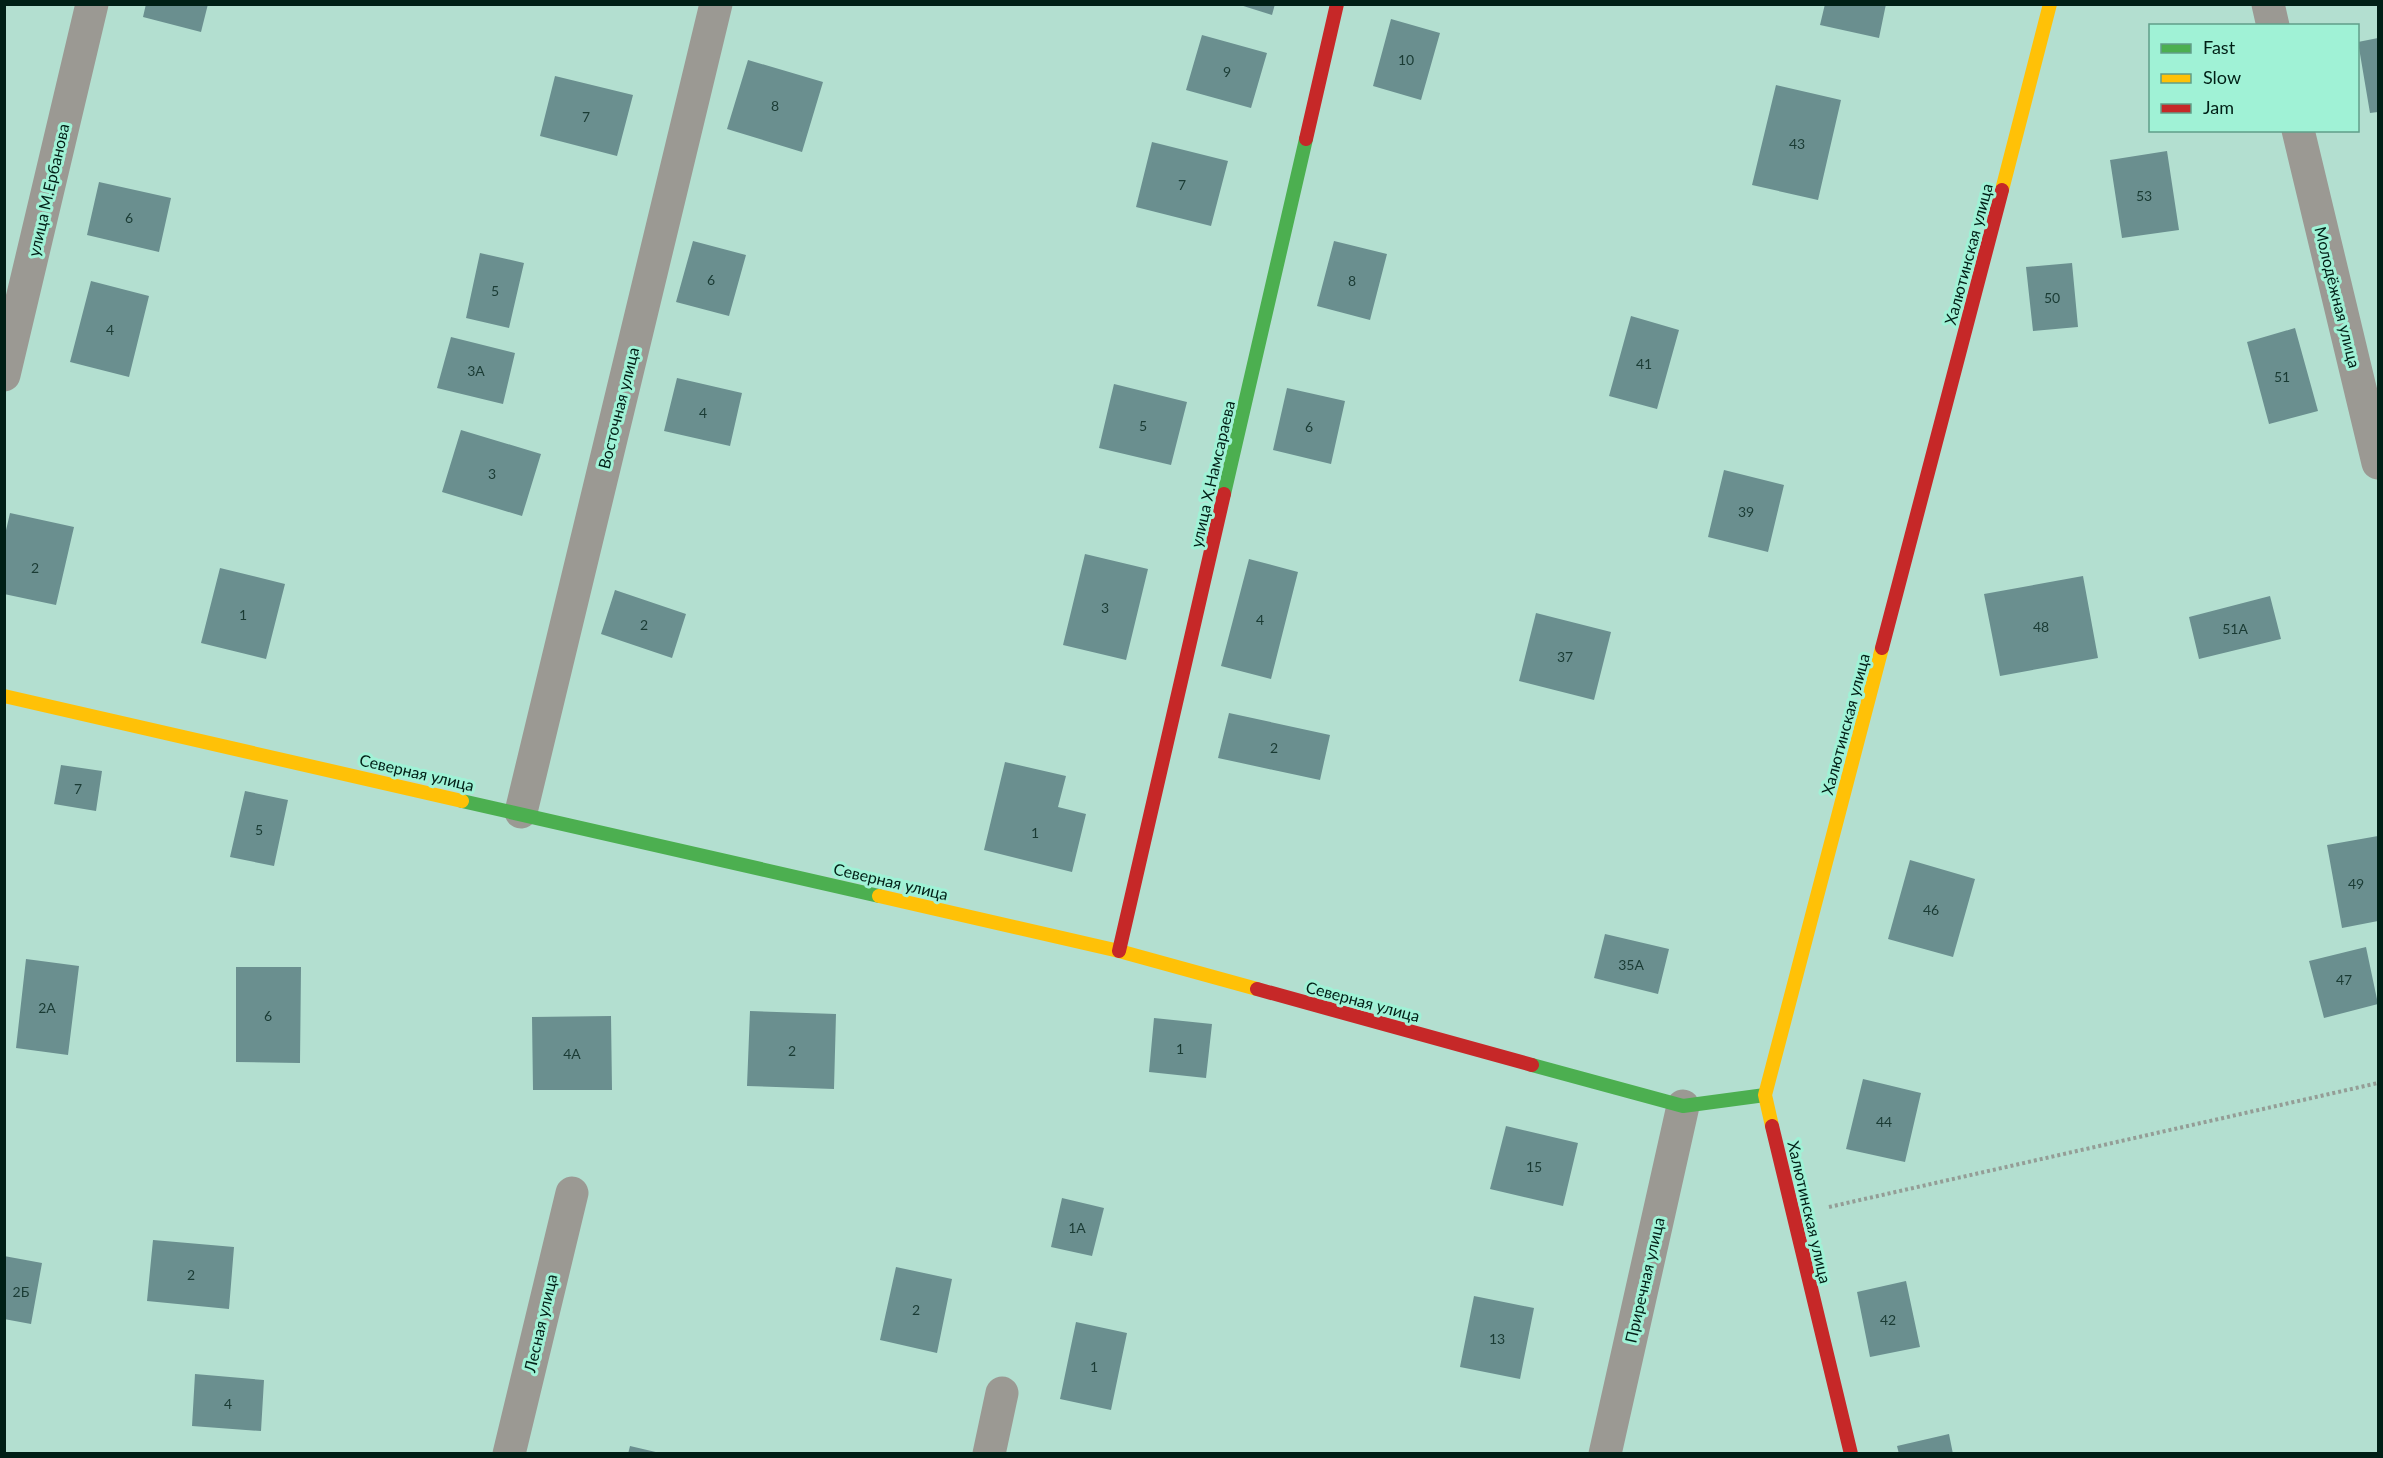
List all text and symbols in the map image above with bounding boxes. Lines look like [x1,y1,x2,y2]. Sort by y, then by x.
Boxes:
legend [2149,24,2359,132]
text: Fast [2203,36,2236,58]
house number: 10 [1398,51,1414,68]
house number: 9 [1223,63,1231,80]
text: Slow [2203,66,2241,88]
text: Jam [2203,96,2234,118]
house number: 8 [771,97,779,114]
house number: 7 [582,108,590,125]
street label: улица М.Ербанова [23,122,73,258]
house number: 43 [1789,135,1805,152]
house number: 7 [1178,176,1186,193]
street label: Халютинская улица [1940,181,1996,327]
house number: 53 [2136,187,2152,204]
house number: 6 [125,209,133,226]
street label: Молодёжная улица [2311,224,2365,370]
house number: 6 [707,271,715,288]
house number: 8 [1348,272,1356,289]
house number: 5 [491,282,499,299]
house number: 50 [2044,289,2060,306]
house number: 4 [106,321,114,338]
street label: Восточная улица [594,345,642,471]
house number: 41 [1636,355,1652,372]
house number: 3А [467,362,485,379]
house number: 51 [2274,368,2290,385]
street label: улица Х.Намсараева [1186,399,1238,549]
house number: 4 [699,404,707,421]
house number: 5 [1139,417,1147,434]
house number: 6 [1305,418,1313,435]
house number: 3 [488,465,496,482]
house number: 39 [1738,503,1754,520]
house number: 2 [31,559,39,576]
house number: 3 [1101,599,1109,616]
house number: 1 [239,606,247,623]
house number: 4 [1256,611,1264,628]
house number: 2 [640,616,648,633]
house number: 48 [2033,618,2049,635]
house number: 51А [2222,620,2248,637]
house number: 37 [1557,648,1573,665]
street label: Халютинская улица [1817,651,1873,797]
house number: 2 [1270,739,1278,756]
street label: Северная улица [358,750,476,794]
house number: 7 [74,780,82,797]
house number: 5 [255,821,263,838]
house number: 1 [1031,824,1039,841]
street label: Северная улица [832,859,950,903]
house number: 49 [2348,875,2364,892]
house number: 46 [1923,901,1939,918]
house number: 35А [1618,956,1644,973]
house number: 47 [2336,971,2352,988]
street label: Северная улица [1304,977,1422,1025]
house number: 2А [38,999,56,1016]
house number: 6 [264,1007,272,1024]
house number: 1 [1176,1040,1184,1057]
house number: 2 [788,1042,796,1059]
house number: 4А [563,1045,581,1062]
house number: 44 [1876,1113,1892,1130]
street label: Халютинская улица [1784,1139,1836,1285]
house number: 15 [1526,1158,1542,1175]
street label: Приречная улица [1620,1215,1668,1345]
house number: 1А [1068,1219,1086,1236]
house number: 2 [187,1266,195,1283]
street label: Лесная улица [519,1272,561,1375]
house number: 2Б [13,1283,30,1300]
house number: 2 [912,1301,920,1318]
house number: 42 [1880,1311,1896,1328]
house number: 13 [1489,1330,1505,1347]
house number: 1 [1090,1358,1098,1375]
house number: 4 [224,1395,232,1412]

